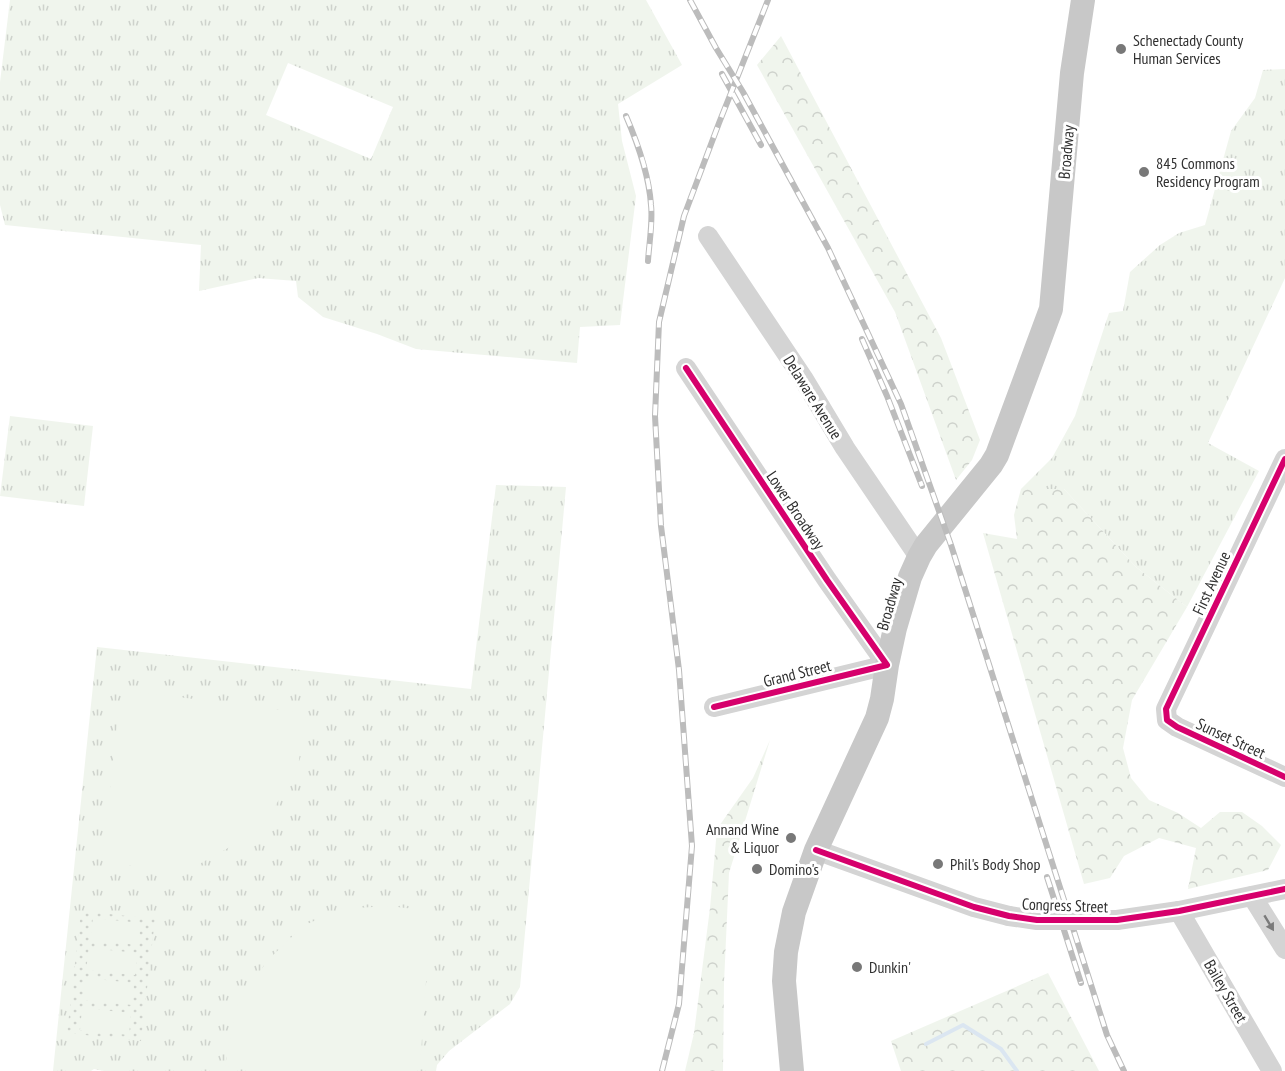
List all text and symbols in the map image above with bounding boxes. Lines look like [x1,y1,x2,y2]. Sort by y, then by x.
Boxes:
place label: Schenectady County Human Services [1133,30,1243,68]
marker: Schenectady County Human Services [1114,42,1128,56]
street label: Broadway [1054,124,1078,180]
place label: 845 Commons Residency Program [1156,153,1260,191]
marker: 845 Commons Residency Program [1137,165,1151,179]
street label: Delaware Avenue [779,351,847,443]
street label: Lower Broadway [762,467,830,553]
street label: First Avenue [1188,548,1234,618]
street label: Broadway [872,575,906,633]
street label: Grand Street [761,655,834,691]
street label: Sunset Street [1193,713,1269,763]
place label: Annand Wine & Liquor [706,819,780,857]
marker: Annand Wine & Liquor [784,831,798,845]
place label: Phil's Body Shop [950,854,1040,874]
marker: Phil's Body Shop [931,857,945,871]
place label: Domino's [769,859,819,879]
marker: Domino's [750,862,764,876]
street label: Congress Street [1022,894,1109,917]
one-way arrow [1263,915,1274,931]
street label: Bailey Street [1200,956,1252,1027]
place label: Dunkin' [869,957,911,977]
marker: Dunkin' [850,960,864,974]

